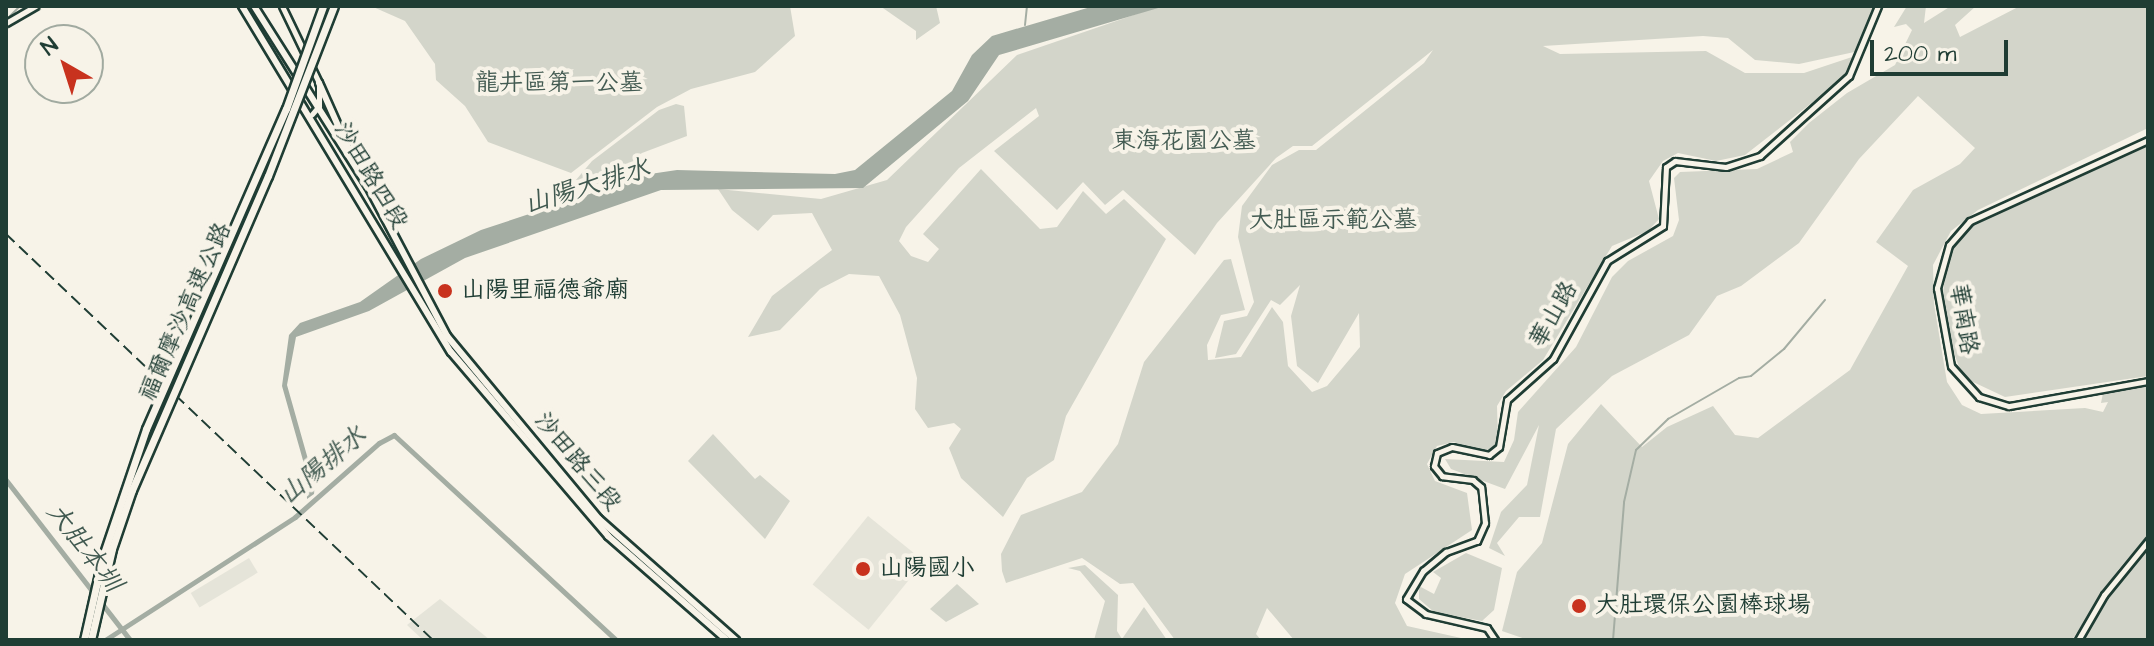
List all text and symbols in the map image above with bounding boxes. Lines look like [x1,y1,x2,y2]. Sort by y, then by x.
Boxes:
north arrow [24,24,104,104]
scale bar [1874,24,2012,74]
text: N [35,30,65,63]
text: 200 m [1884,37,1956,71]
park label: 龍井區第一公墓 [475,70,643,98]
street label: 沙田路四段 [327,117,413,235]
park label: 東海花園公墓 [1112,128,1256,156]
water label: 山陽大排水 [520,153,654,221]
park label: 大肚區示範公墓 [1249,207,1417,235]
street label: 福爾摩沙高速公路 [134,218,238,406]
place label: 山陽里福德爺廟 [461,277,629,305]
street label: 華山路 [1524,277,1584,353]
street label: 華南路 [1943,281,1983,357]
marker: 山陽里福德爺廟 [436,282,454,300]
street label: 沙田路三段 [527,407,627,517]
water label: 山陽排水 [273,421,373,511]
water label: 大肚本圳 [40,497,128,599]
place label: 山陽國小 [879,555,975,583]
marker: 山陽國小 [854,560,872,578]
place label: 大肚環保公園棒球場 [1595,592,1811,620]
marker: 大肚環保公園棒球場 [1570,597,1588,615]

